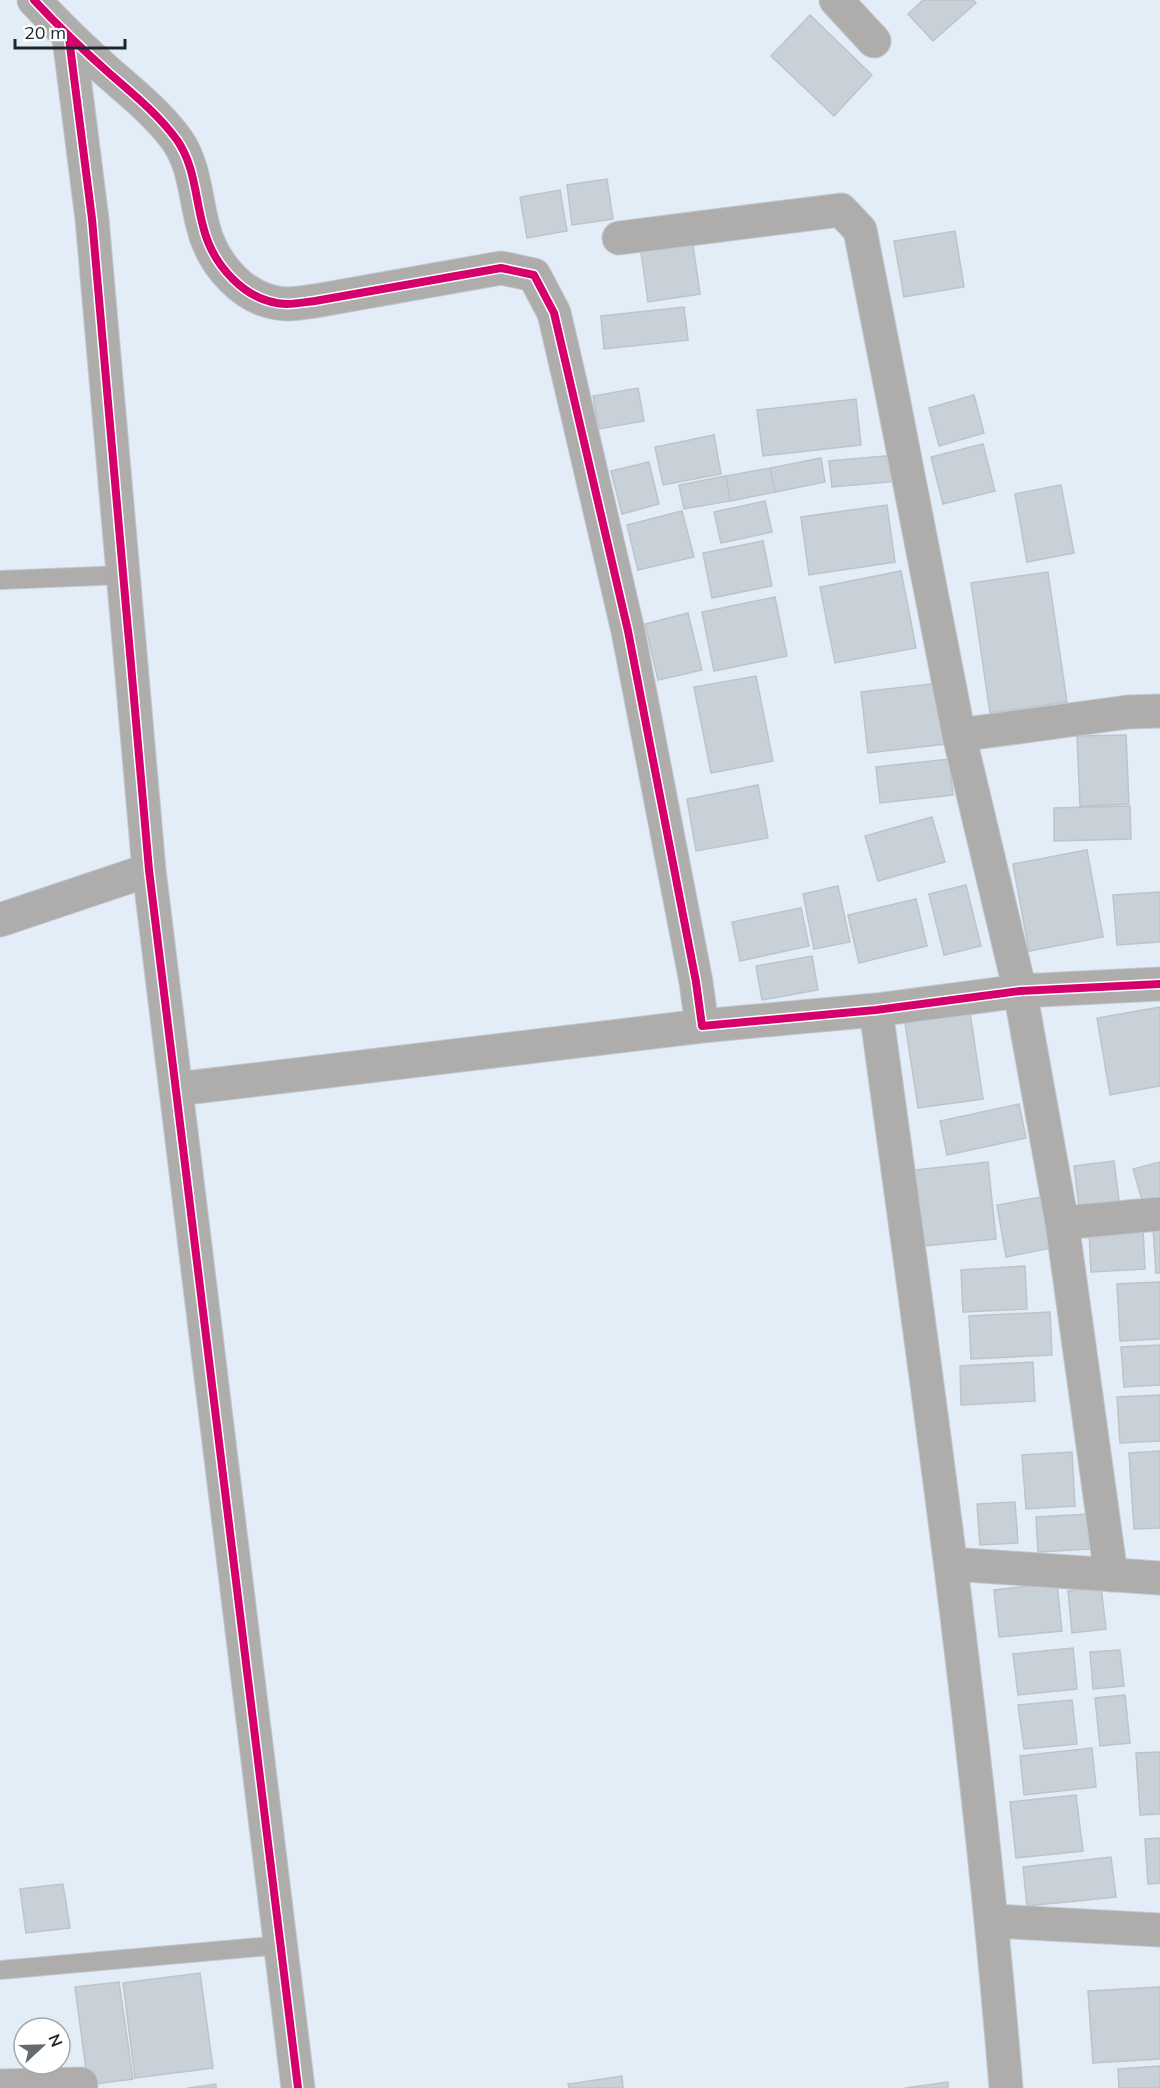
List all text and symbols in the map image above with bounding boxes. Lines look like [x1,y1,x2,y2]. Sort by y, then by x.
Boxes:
scale bar [15,12,124,50]
text: 20 m [24,21,66,44]
north arrow [12,2016,72,2076]
text: N [44,2031,67,2050]

